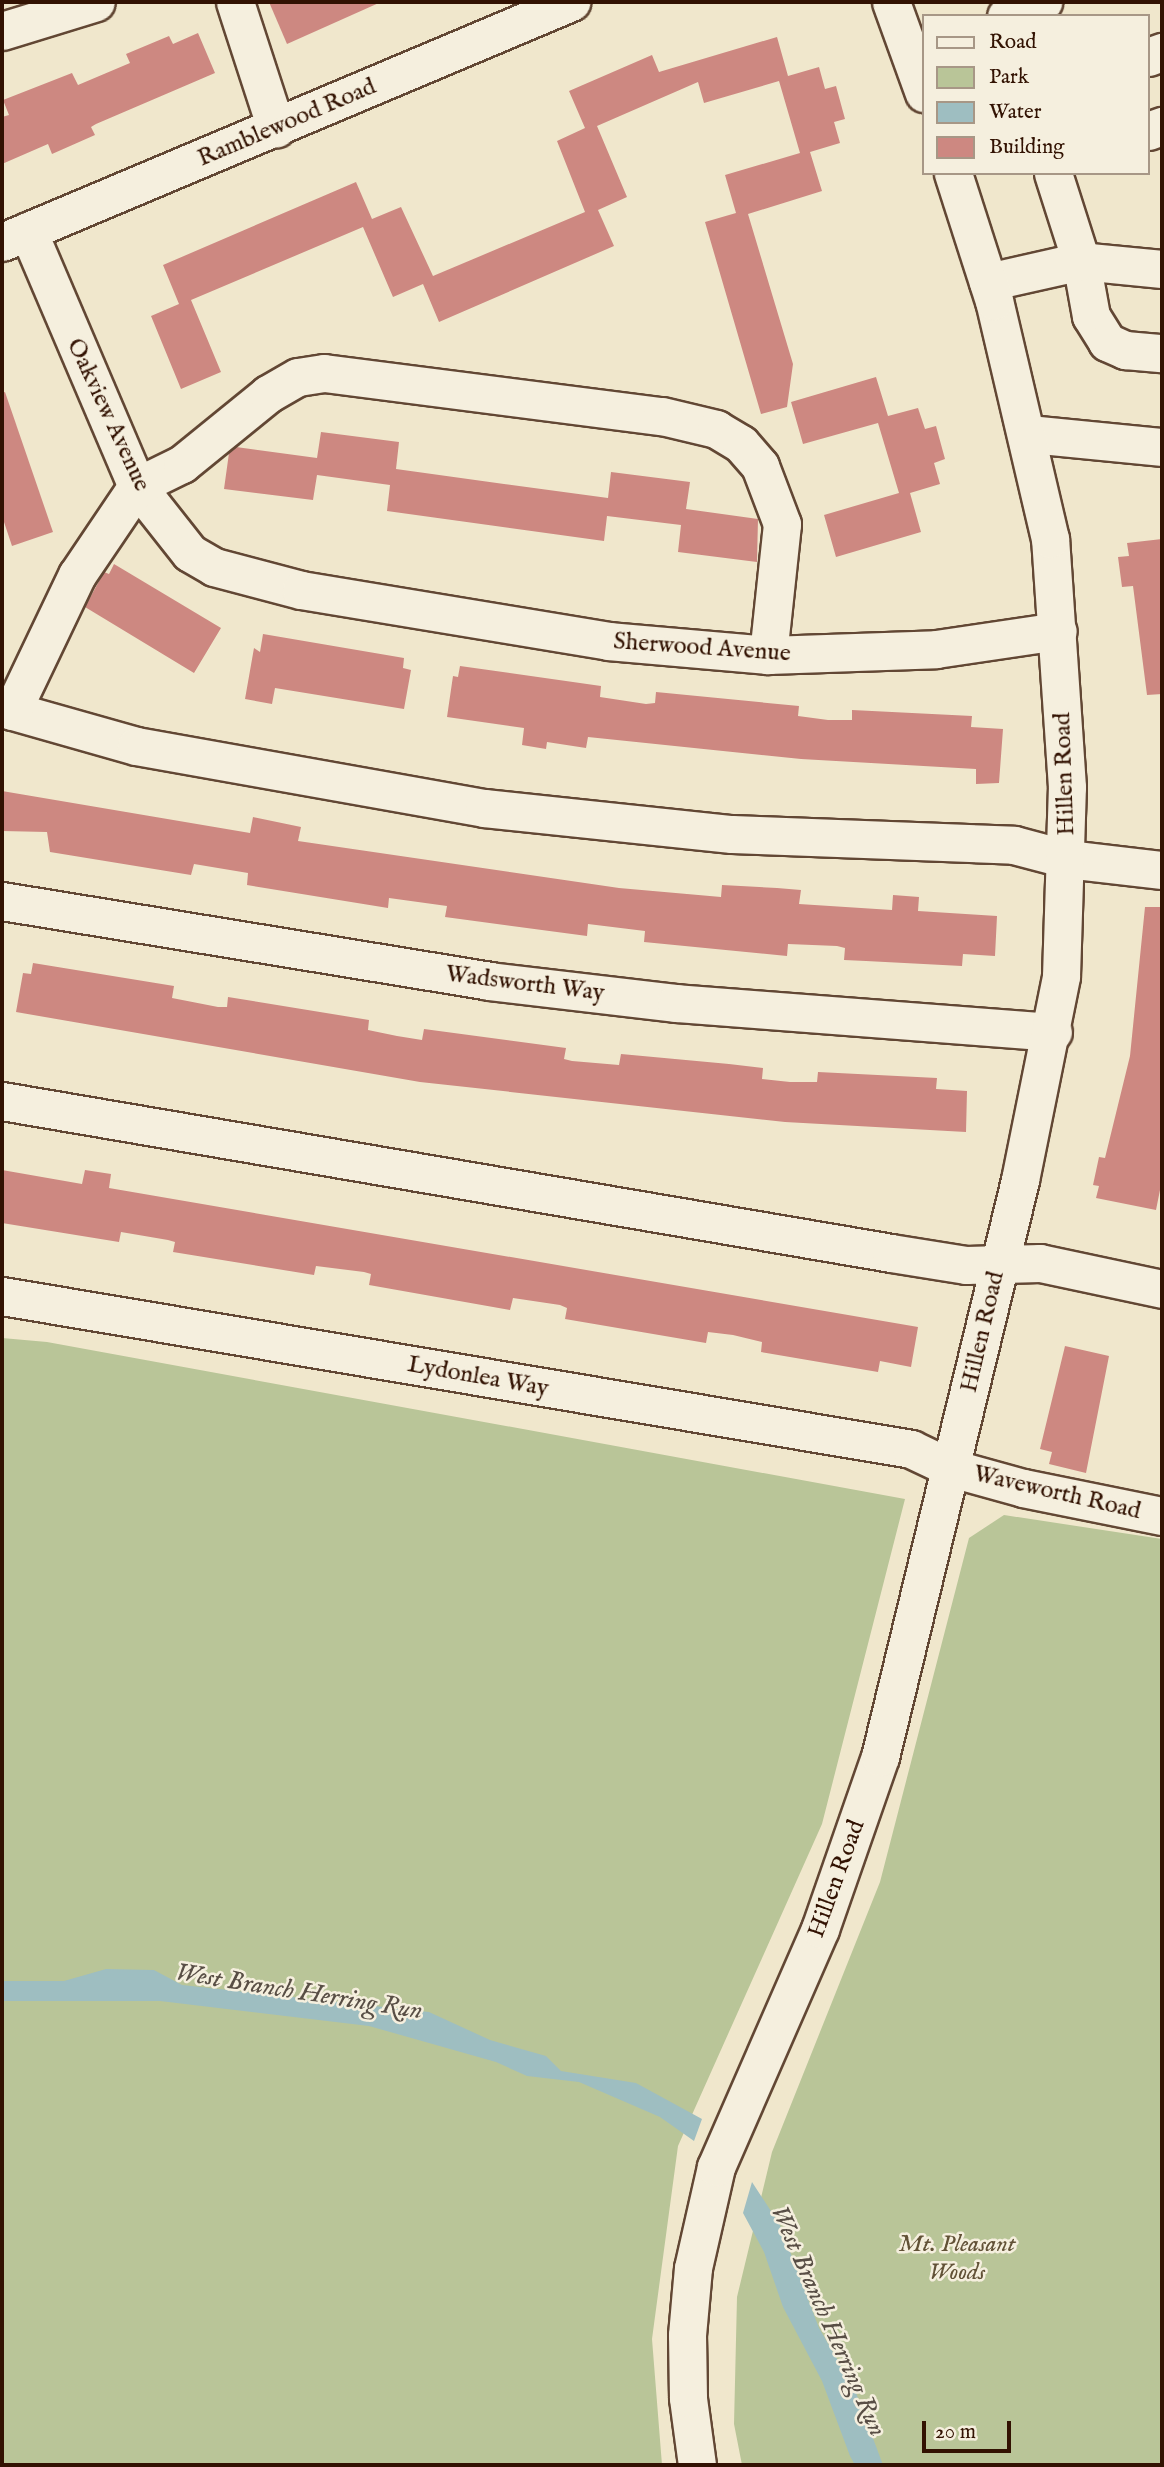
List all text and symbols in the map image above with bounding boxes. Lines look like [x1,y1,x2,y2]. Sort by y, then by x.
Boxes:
legend [922,14,1150,175]
text: Road [989,29,1036,56]
text: Park [989,64,1029,91]
street label: Ramblewood Road [194,72,380,174]
text: Water [989,99,1041,126]
text: Building [989,134,1064,161]
street label: Oakview Avenue [60,334,156,496]
street label: Sherwood Avenue [612,627,792,669]
street label: Hillen Road [1048,712,1082,836]
street label: Wadsworth Way [444,960,606,1008]
street label: Hillen Road [955,1269,1011,1395]
street label: Lydonlea Way [405,1350,551,1404]
street label: Waveworth Road [971,1460,1143,1526]
street label: Hillen Road [802,1816,872,1942]
water label: West Branch Herring Run [173,1957,425,2027]
water label: West Branch Herring Run [763,2201,893,2441]
park label: Mt. Pleasant Woods [899,2231,1015,2287]
scale bar [926,2408,1015,2452]
text: 20 m [935,2419,976,2446]

